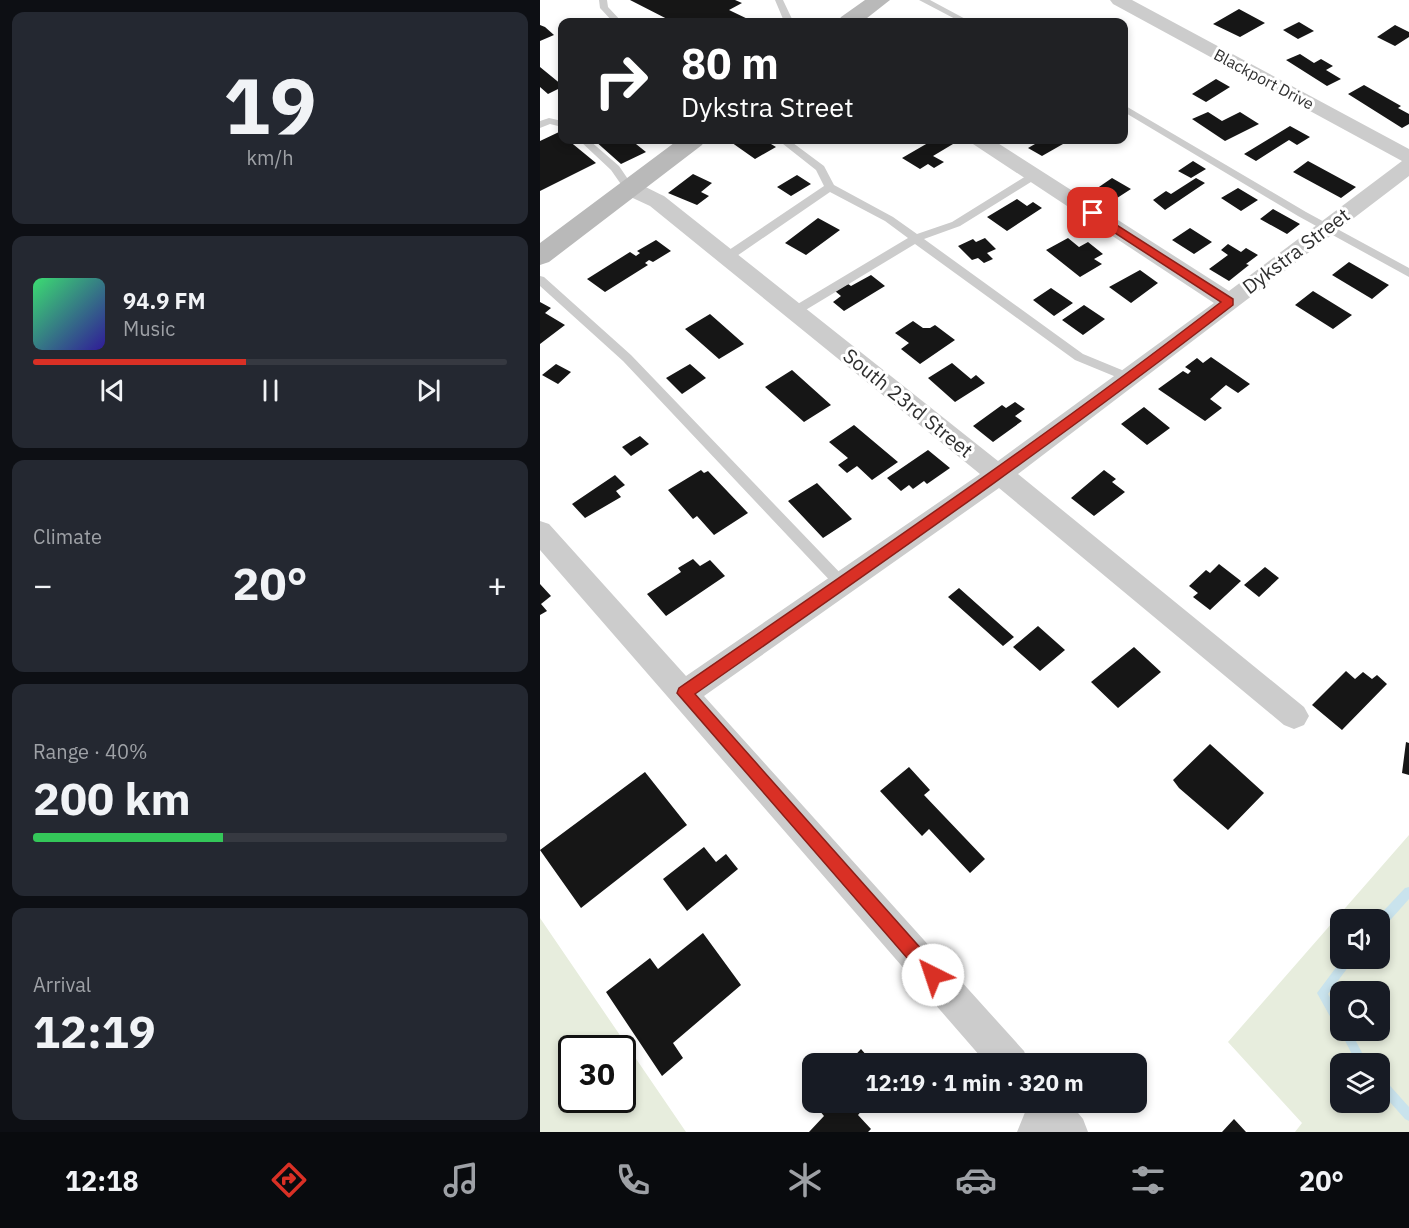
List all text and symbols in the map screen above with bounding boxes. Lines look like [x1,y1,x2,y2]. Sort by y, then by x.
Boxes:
text: 80 m [681,36,779,91]
icon: right [582,42,660,120]
street label: Blackport Drive [1211,44,1318,114]
text: 19 [223,54,317,155]
text: Dykstra Street [681,89,854,124]
text: km/h [246,144,294,171]
pin [1067,187,1118,238]
icon: arrive [1076,196,1109,229]
street label: Dykstra Street [1237,201,1355,300]
text: 94.9 FM [123,286,206,315]
text: Music [123,315,175,342]
street label: South 23rd Street [838,342,979,463]
icon: previous [96,374,129,407]
icon: pause [254,374,287,407]
icon: next [412,374,445,407]
text: Climate [33,523,102,550]
text: 20° [232,554,308,612]
text: − [33,563,53,606]
text: + [487,563,507,606]
text: Range · 40% [33,738,148,765]
text: 200 km [33,769,191,827]
map controls [1330,909,1390,1113]
button: sound [1330,909,1390,969]
position arrow [901,943,965,1007]
text: Arrival [33,971,91,998]
button: search [1330,981,1390,1041]
text: 12:19 [33,1002,156,1060]
speed limit sign: 30 [558,1035,636,1113]
button: layers [1330,1053,1390,1113]
text: 12:19 · 1 min · 320 m [865,1068,1084,1097]
icon: directions [268,1159,310,1201]
icon: music [440,1159,482,1201]
icon: phone [612,1159,654,1201]
icon: climate [784,1159,826,1201]
icon: car [955,1159,997,1201]
icon: filters [1127,1159,1169,1201]
text: 12:18 [65,1163,139,1198]
text: 20° [1299,1163,1344,1198]

